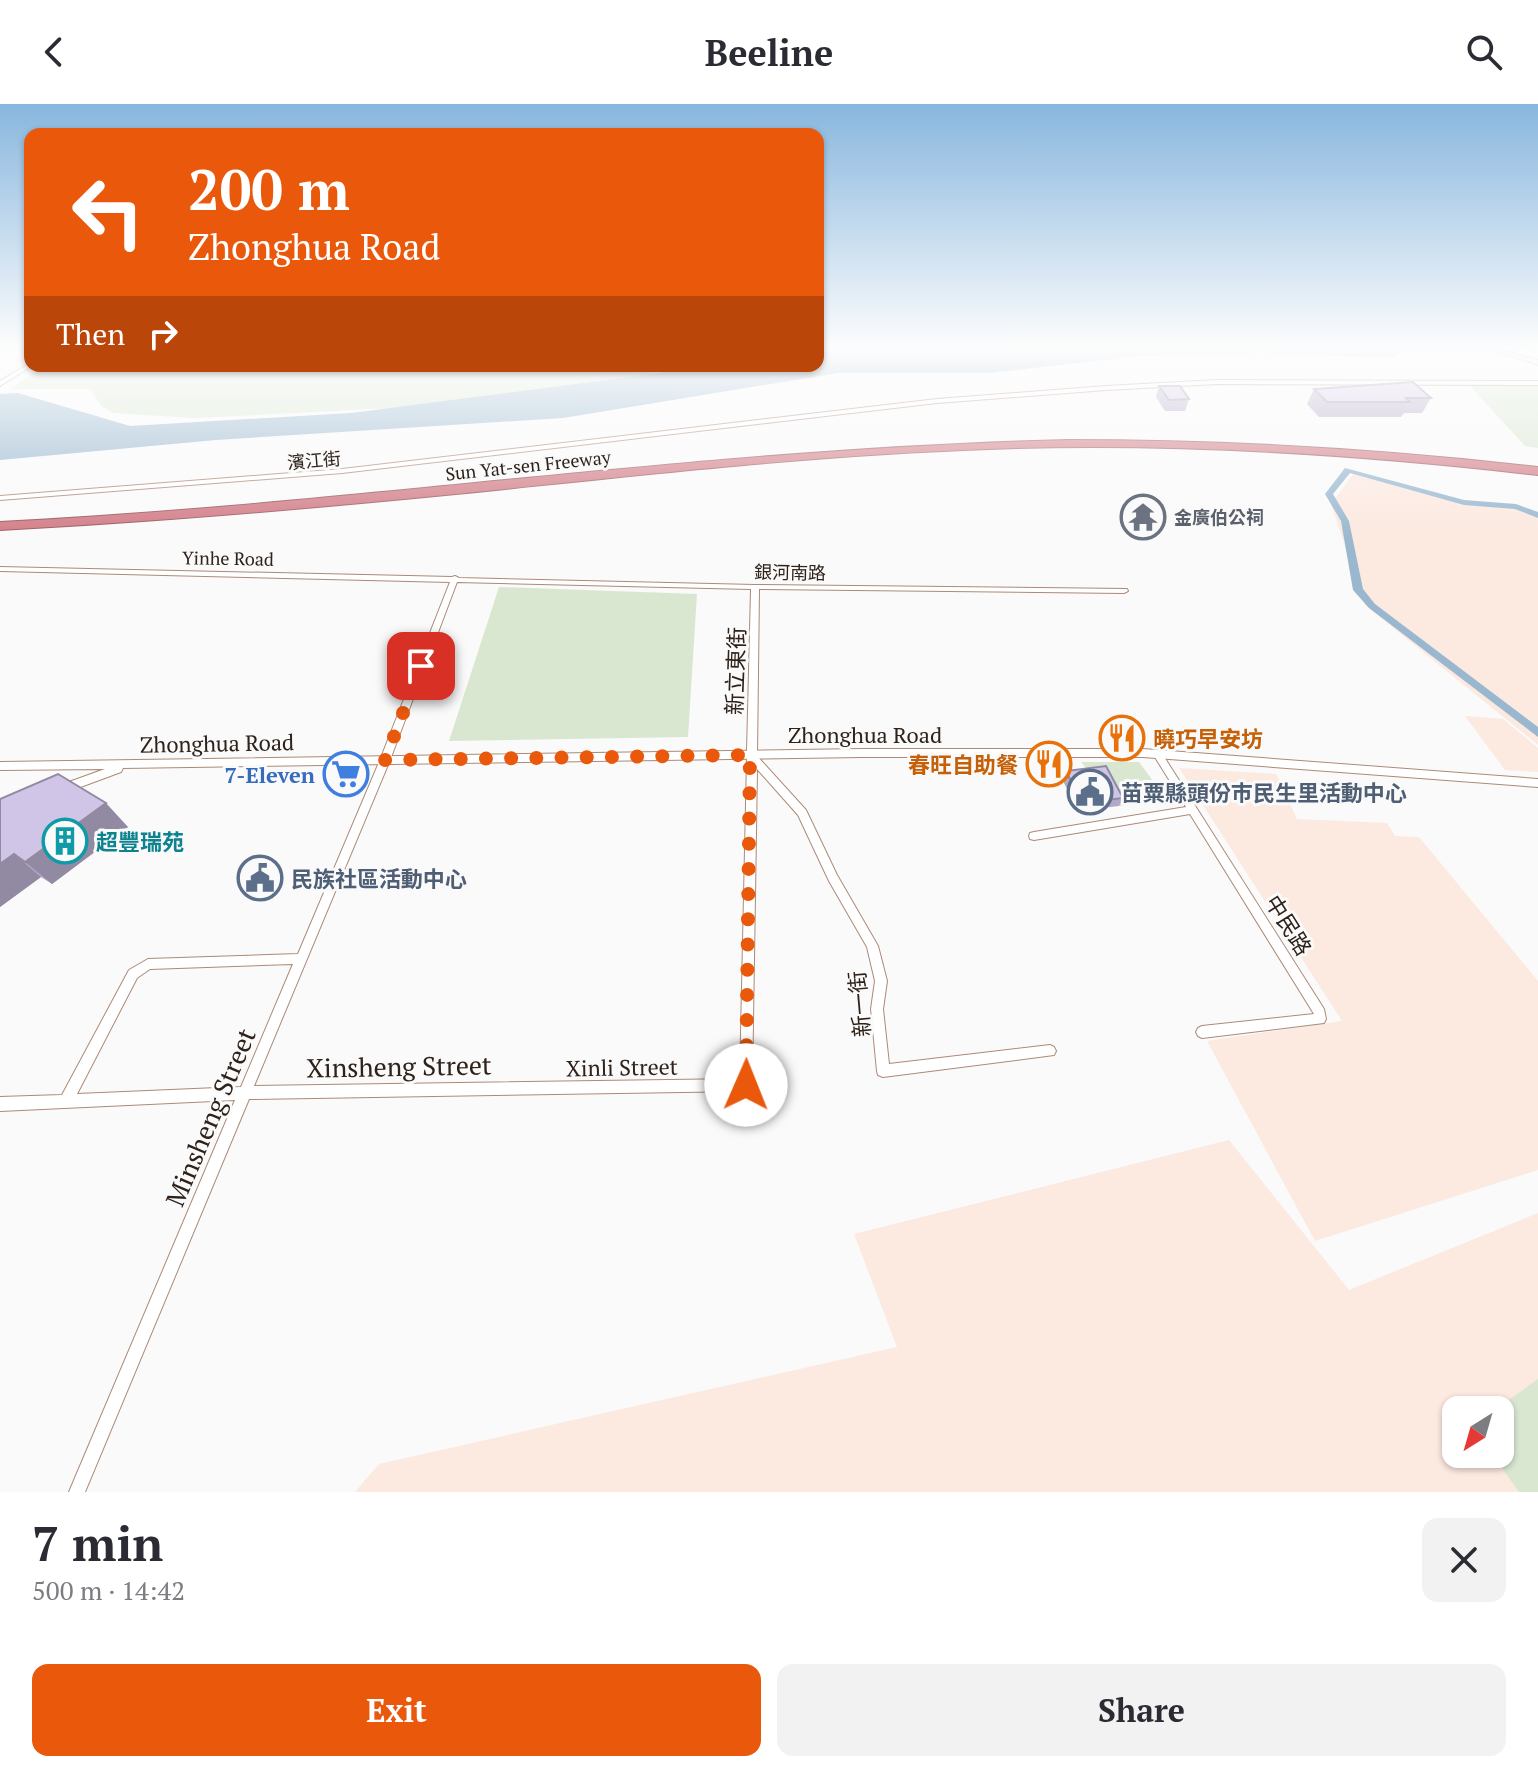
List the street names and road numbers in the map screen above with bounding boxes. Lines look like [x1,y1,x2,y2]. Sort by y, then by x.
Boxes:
street label: Sun Yat-sen Freeway [444,444,613,486]
street label: 濱江街 [286,446,342,474]
street label: Yinhe Road [182,545,274,571]
street label: 銀河南路 [754,559,826,585]
street label: 新立東街 [719,627,751,715]
street label: Zhonghua Road [788,720,942,749]
street label: Zhonghua Road [140,727,294,759]
street label: 中民路 [1259,889,1319,961]
street label: 新一街 [842,970,876,1038]
street label: Minsheng Street [157,1022,263,1211]
street label: Xinsheng Street [306,1047,492,1085]
street label: Xinli Street [566,1052,678,1082]

